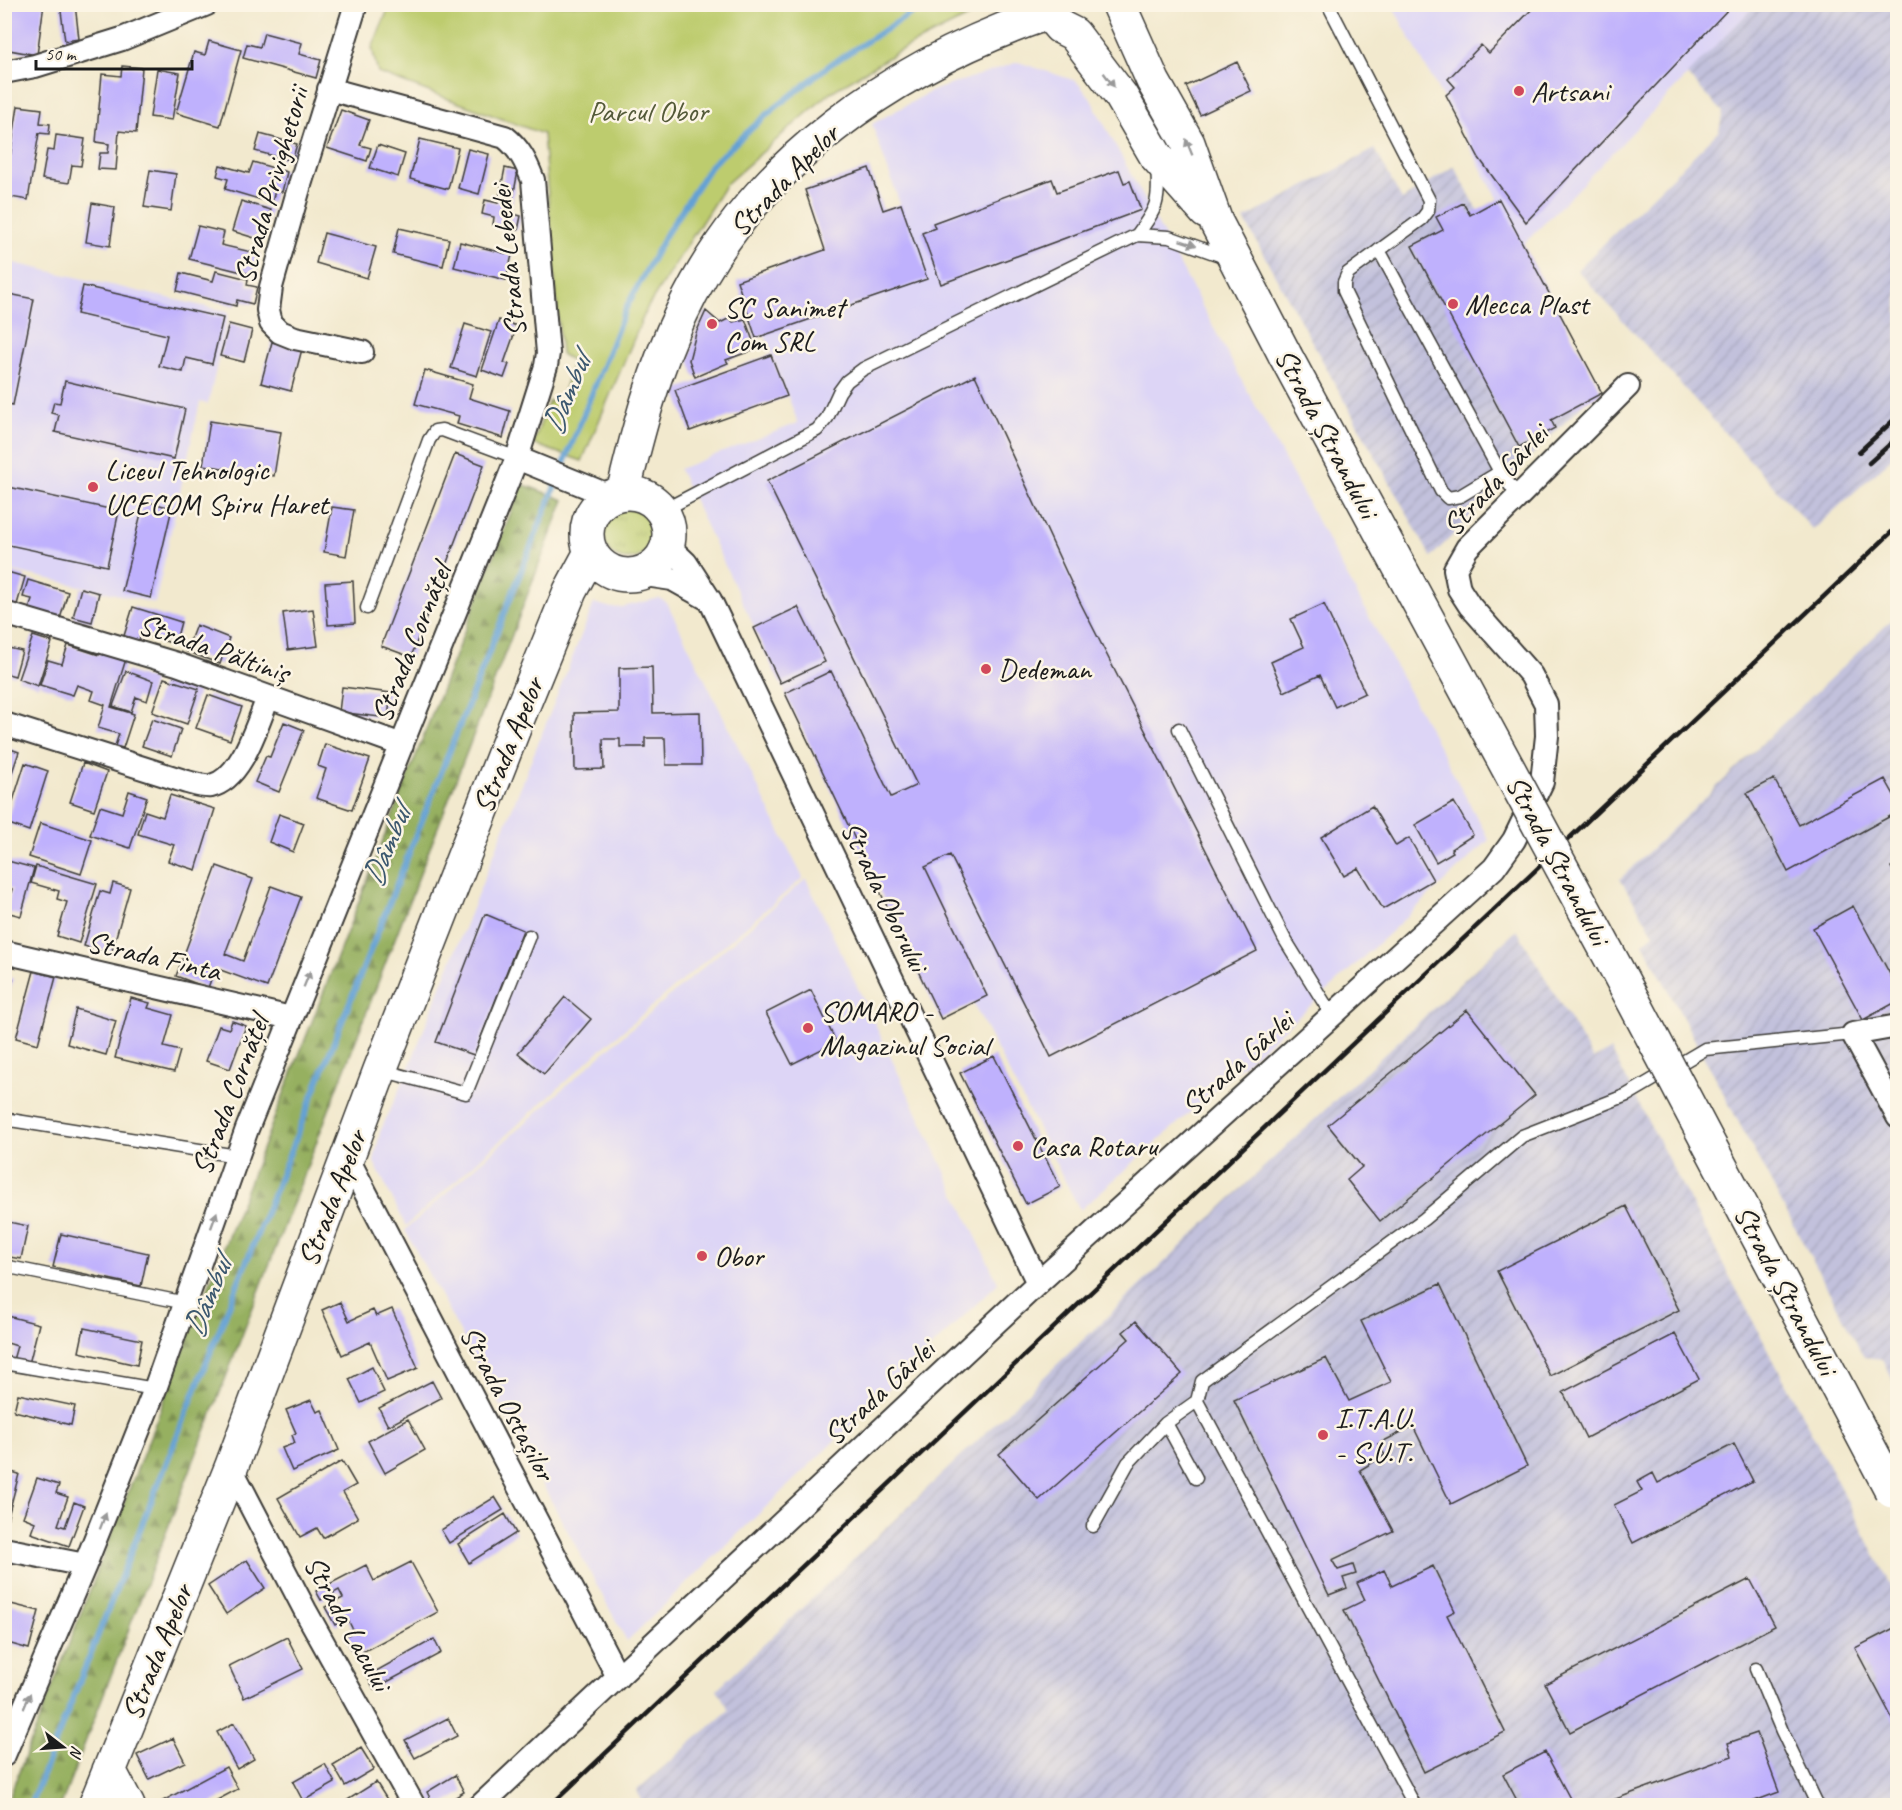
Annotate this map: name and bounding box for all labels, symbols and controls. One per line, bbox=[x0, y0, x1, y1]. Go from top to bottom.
scale bar bbox=[36, 33, 192, 71]
text: 50 m bbox=[45, 43, 78, 65]
place label: Artsani bbox=[1531, 72, 1612, 110]
one-way arrow bbox=[1103, 73, 1115, 88]
street label: Strada Privighetorii bbox=[225, 79, 318, 288]
marker: Artsani bbox=[1512, 84, 1526, 98]
park label: Parcul Obor bbox=[588, 92, 710, 130]
street label: Strada Apelor bbox=[721, 114, 849, 245]
one-way arrow bbox=[1184, 138, 1193, 156]
street label: Strada Lebedei bbox=[481, 180, 535, 339]
one-way arrow bbox=[1179, 239, 1197, 248]
place label: Mecca Plast bbox=[1465, 285, 1592, 323]
place label: SC Sanimet Com SRL bbox=[724, 288, 849, 360]
marker: Mecca Plast bbox=[1446, 297, 1460, 311]
marker: SC Sanimet Com SRL bbox=[705, 317, 719, 331]
water label: Dâmbul bbox=[532, 339, 604, 439]
street label: Strada Ștrandului bbox=[1266, 342, 1389, 527]
street label: Strada Gârlei bbox=[1434, 414, 1559, 544]
place label: Liceul Tehnologic UCECOM Spiru Haret bbox=[105, 451, 331, 523]
marker: Liceul Tehnologic UCECOM Spiru Haret bbox=[86, 480, 100, 494]
street label: Strada Cornățel bbox=[362, 554, 462, 728]
street label: Strada Păltiniș bbox=[134, 604, 297, 692]
place label: Dedeman bbox=[998, 650, 1093, 688]
marker: Dedeman bbox=[979, 662, 993, 676]
street label: Strada Apelor bbox=[464, 670, 553, 818]
street label: Strada Ștrandului bbox=[1497, 769, 1620, 954]
water label: Dâmbul bbox=[352, 791, 424, 891]
street label: Strada Oborului bbox=[832, 815, 939, 980]
street label: Strada Finta bbox=[84, 922, 226, 990]
one-way arrow bbox=[302, 970, 312, 988]
place label: SOMARO - Magazinul Social bbox=[820, 992, 994, 1064]
street label: Strada Gârlei bbox=[1173, 1000, 1304, 1124]
street label: Strada Cornățel bbox=[182, 1005, 279, 1180]
marker: SOMARO - Magazinul Social bbox=[801, 1021, 815, 1035]
street label: Strada Apelor bbox=[289, 1123, 376, 1271]
place label: Casa Rotaru bbox=[1030, 1127, 1159, 1165]
marker: Casa Rotaru bbox=[1011, 1139, 1025, 1153]
street label: Strada Ștrandului bbox=[1725, 1199, 1848, 1384]
one-way arrow bbox=[210, 1211, 220, 1229]
place label: Obor bbox=[714, 1237, 766, 1275]
water label: Dâmbul bbox=[173, 1242, 245, 1342]
marker: Obor bbox=[695, 1249, 709, 1263]
street label: Strada Ostașilor bbox=[451, 1319, 566, 1489]
street label: Strada Gârlei bbox=[815, 1328, 945, 1453]
place label: I.T.A.U. - S.U.T. bbox=[1335, 1399, 1414, 1471]
marker: I.T.A.U. - S.U.T. bbox=[1316, 1428, 1330, 1442]
one-way arrow bbox=[98, 1512, 108, 1530]
street label: Strada Lacului bbox=[295, 1549, 402, 1700]
street label: Strada Apelor bbox=[113, 1577, 202, 1725]
one-way arrow bbox=[23, 1692, 32, 1709]
north arrow bbox=[33, 1717, 93, 1777]
text: N bbox=[64, 1743, 87, 1762]

